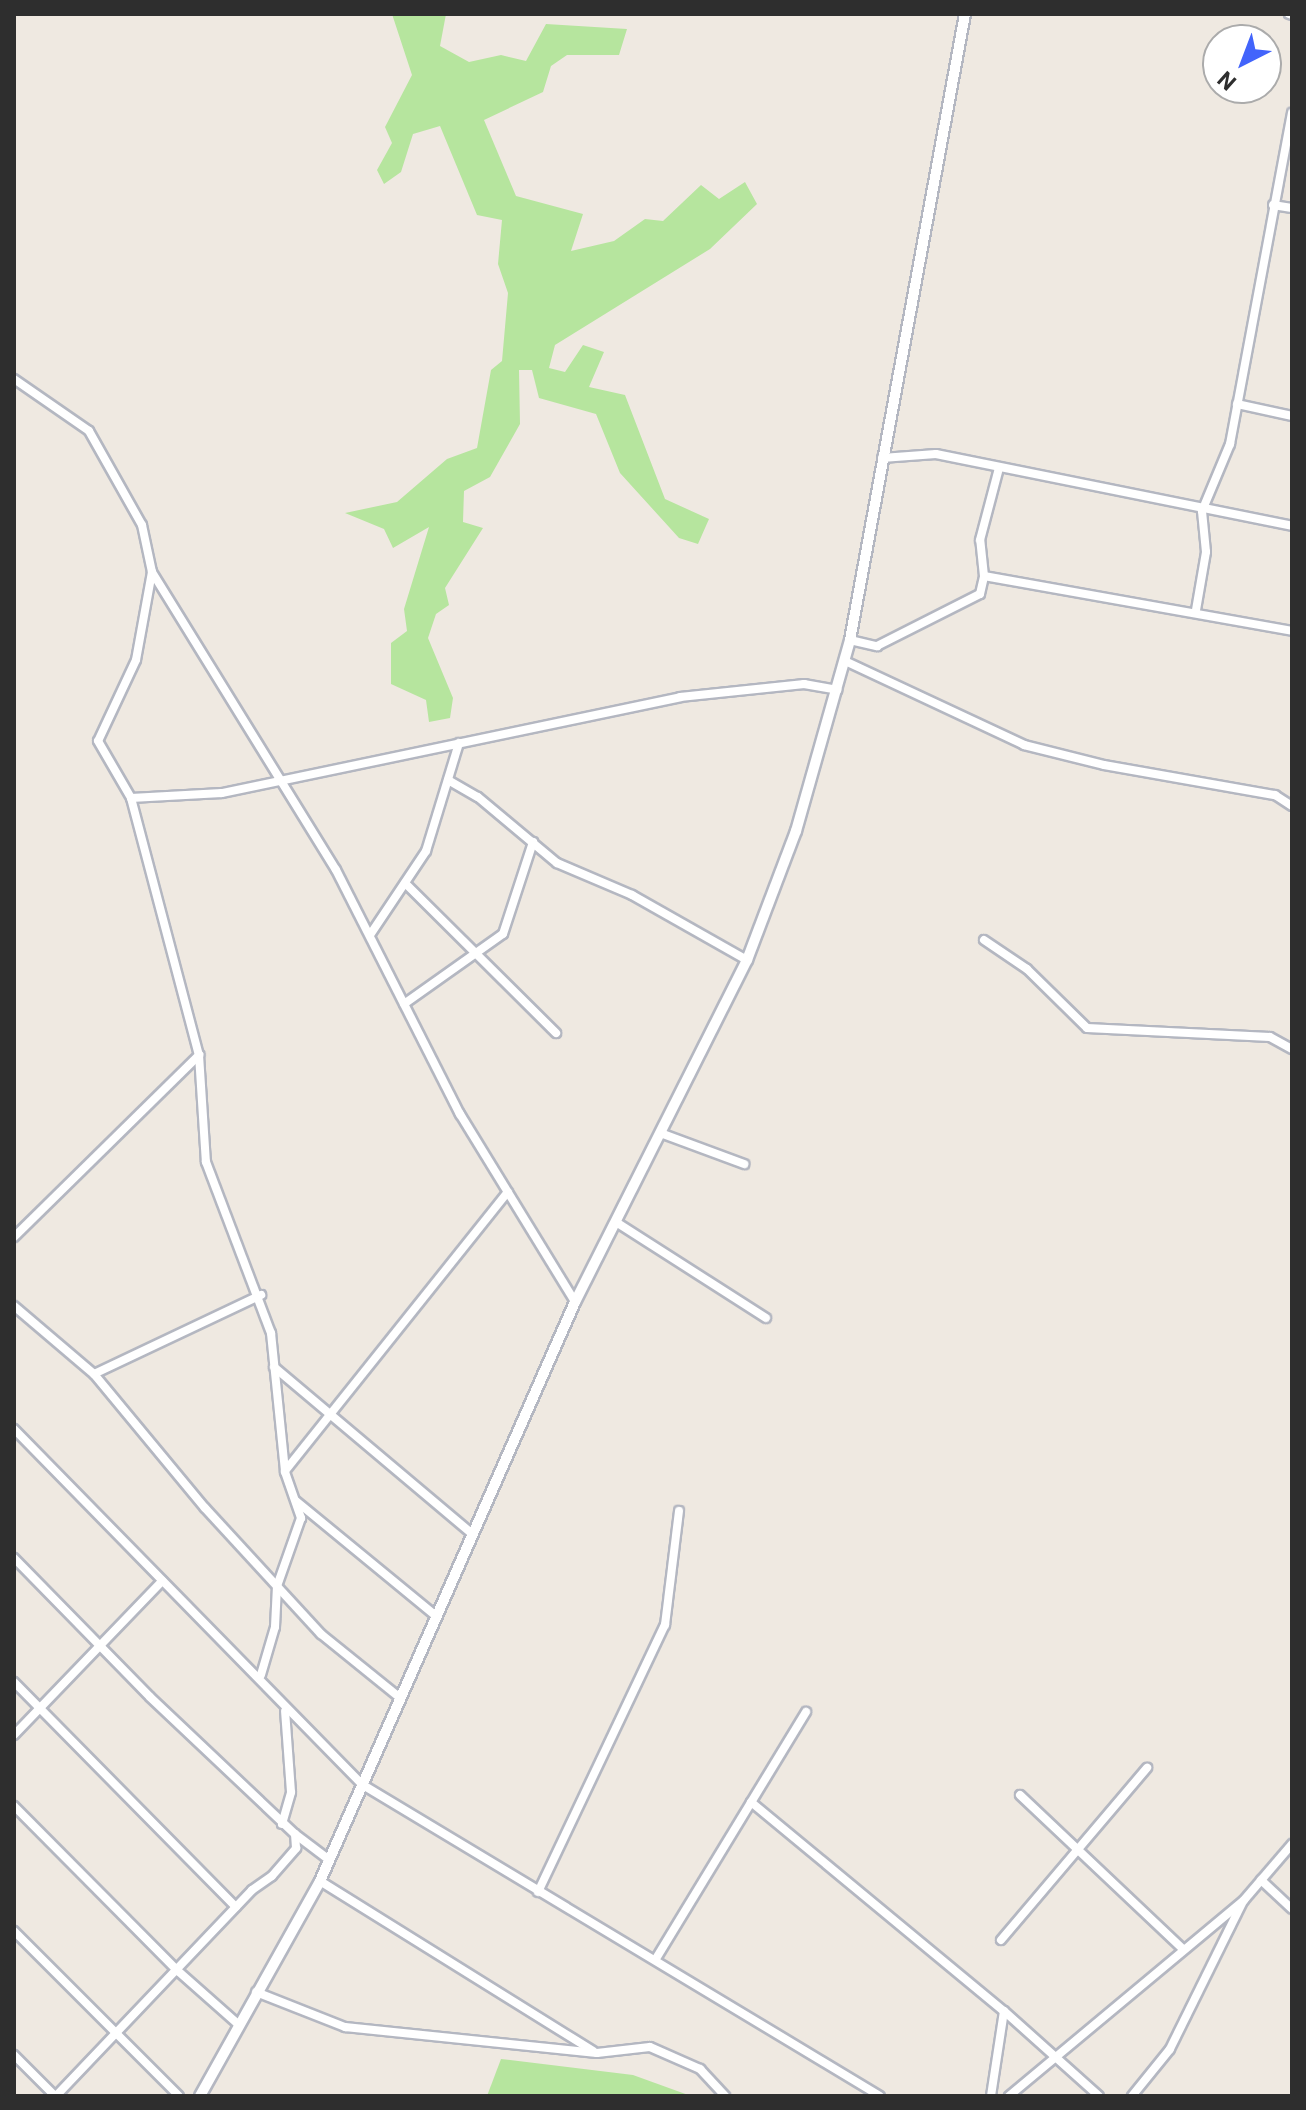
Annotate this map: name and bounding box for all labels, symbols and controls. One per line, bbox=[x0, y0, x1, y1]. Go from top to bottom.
north arrow bbox=[1202, 24, 1282, 104]
text: N bbox=[1213, 66, 1241, 95]

